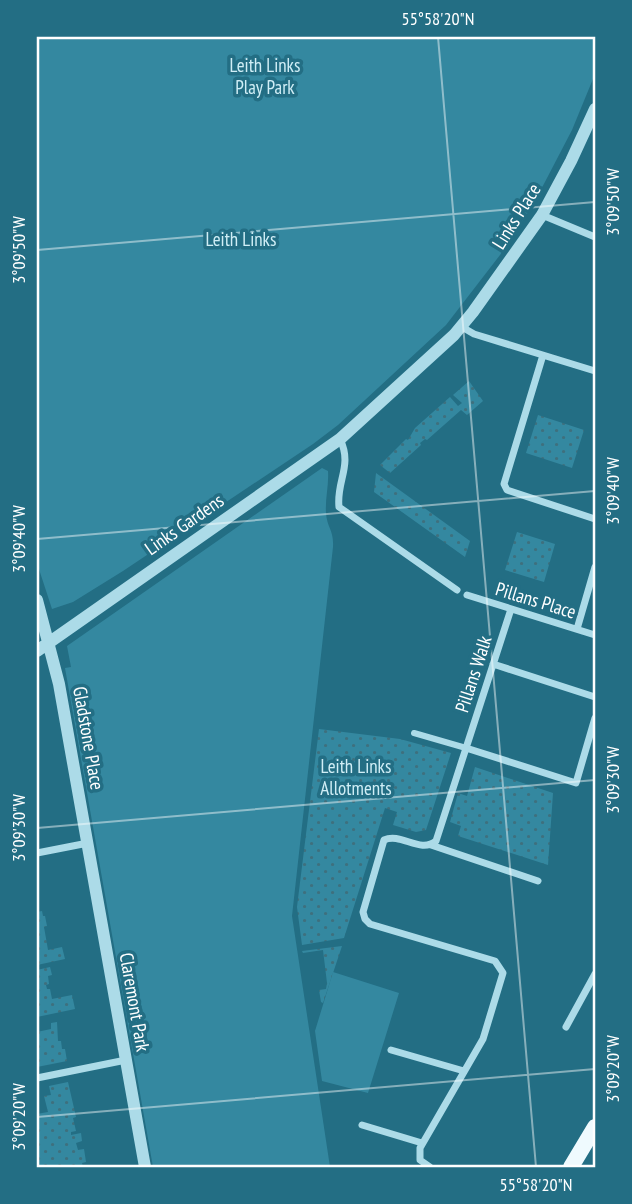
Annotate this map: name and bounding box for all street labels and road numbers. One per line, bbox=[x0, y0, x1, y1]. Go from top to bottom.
street label: Links Place bbox=[486, 179, 546, 253]
street label: Links Gardens bbox=[140, 488, 228, 560]
street label: Pillans Place bbox=[493, 576, 579, 624]
street label: Pillans Walk bbox=[449, 632, 497, 715]
street label: Gladstone Place bbox=[68, 685, 110, 792]
street label: Claremont Park bbox=[114, 951, 156, 1054]

